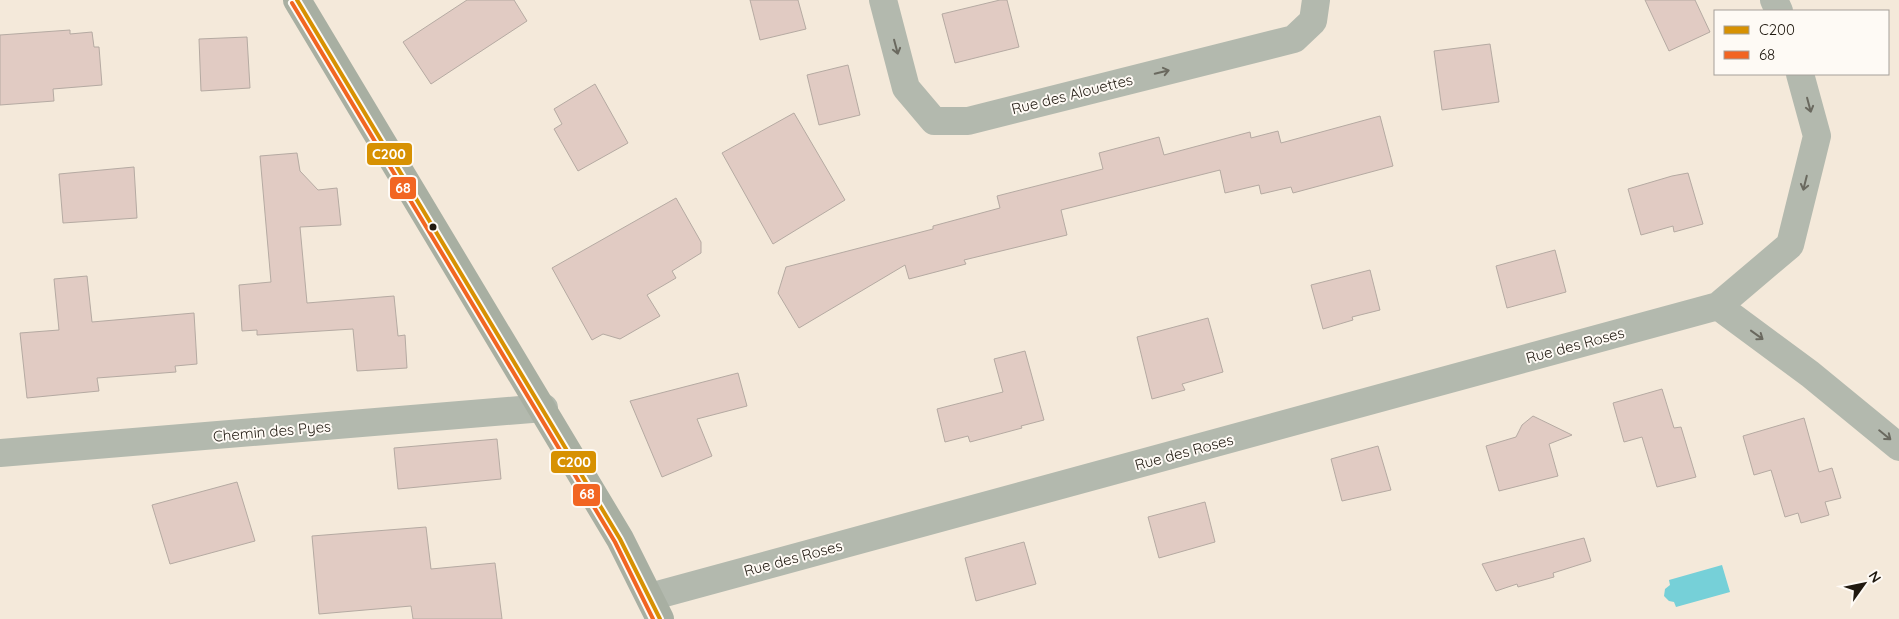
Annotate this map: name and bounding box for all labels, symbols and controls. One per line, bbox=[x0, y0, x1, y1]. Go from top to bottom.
legend bbox=[1714, 10, 1889, 75]
text: C200 bbox=[1759, 20, 1795, 39]
one-way arrow bbox=[891, 39, 901, 55]
text: 68 bbox=[1759, 45, 1775, 64]
one-way arrow bbox=[1154, 67, 1170, 76]
street label: Rue des Alouettes bbox=[1009, 70, 1135, 118]
one-way arrow bbox=[1805, 96, 1814, 112]
line badge: C200 bbox=[366, 142, 413, 166]
text: C200 bbox=[372, 145, 406, 163]
one-way arrow bbox=[1800, 175, 1810, 191]
line badge: 68 bbox=[389, 176, 417, 200]
text: 68 bbox=[395, 179, 411, 197]
unlabelled marker bbox=[428, 222, 438, 232]
street label: Rue des Roses bbox=[1524, 323, 1626, 367]
one-way arrow bbox=[1750, 330, 1764, 340]
street label: Chemin des Pyes bbox=[212, 416, 332, 446]
street label: Rue des Roses bbox=[1133, 430, 1235, 474]
one-way arrow bbox=[1879, 430, 1892, 441]
line badge: C200 bbox=[550, 450, 597, 474]
text: C200 bbox=[557, 453, 591, 471]
line badge: 68 bbox=[572, 483, 601, 507]
text: 68 bbox=[579, 485, 595, 503]
street label: Rue des Roses bbox=[742, 536, 844, 580]
north arrow bbox=[1839, 559, 1889, 609]
text: N bbox=[1865, 568, 1885, 586]

